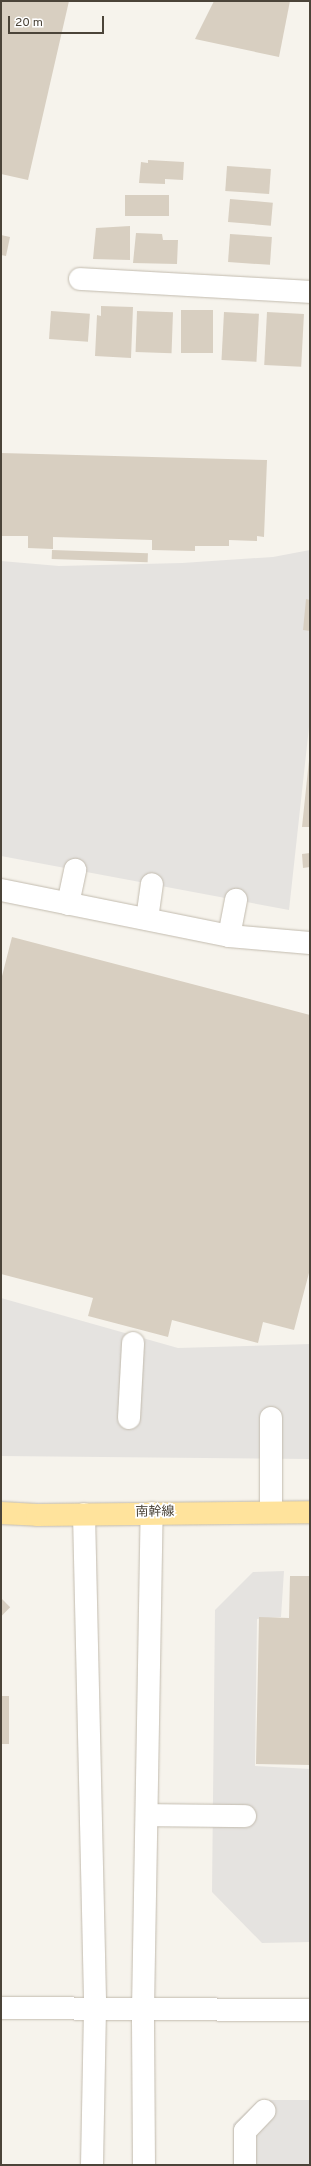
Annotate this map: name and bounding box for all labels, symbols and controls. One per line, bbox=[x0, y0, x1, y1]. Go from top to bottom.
scale bar bbox=[10, 8, 106, 34]
text: 20 m bbox=[15, 15, 43, 31]
street label: 南幹線 bbox=[135, 1505, 175, 1521]

